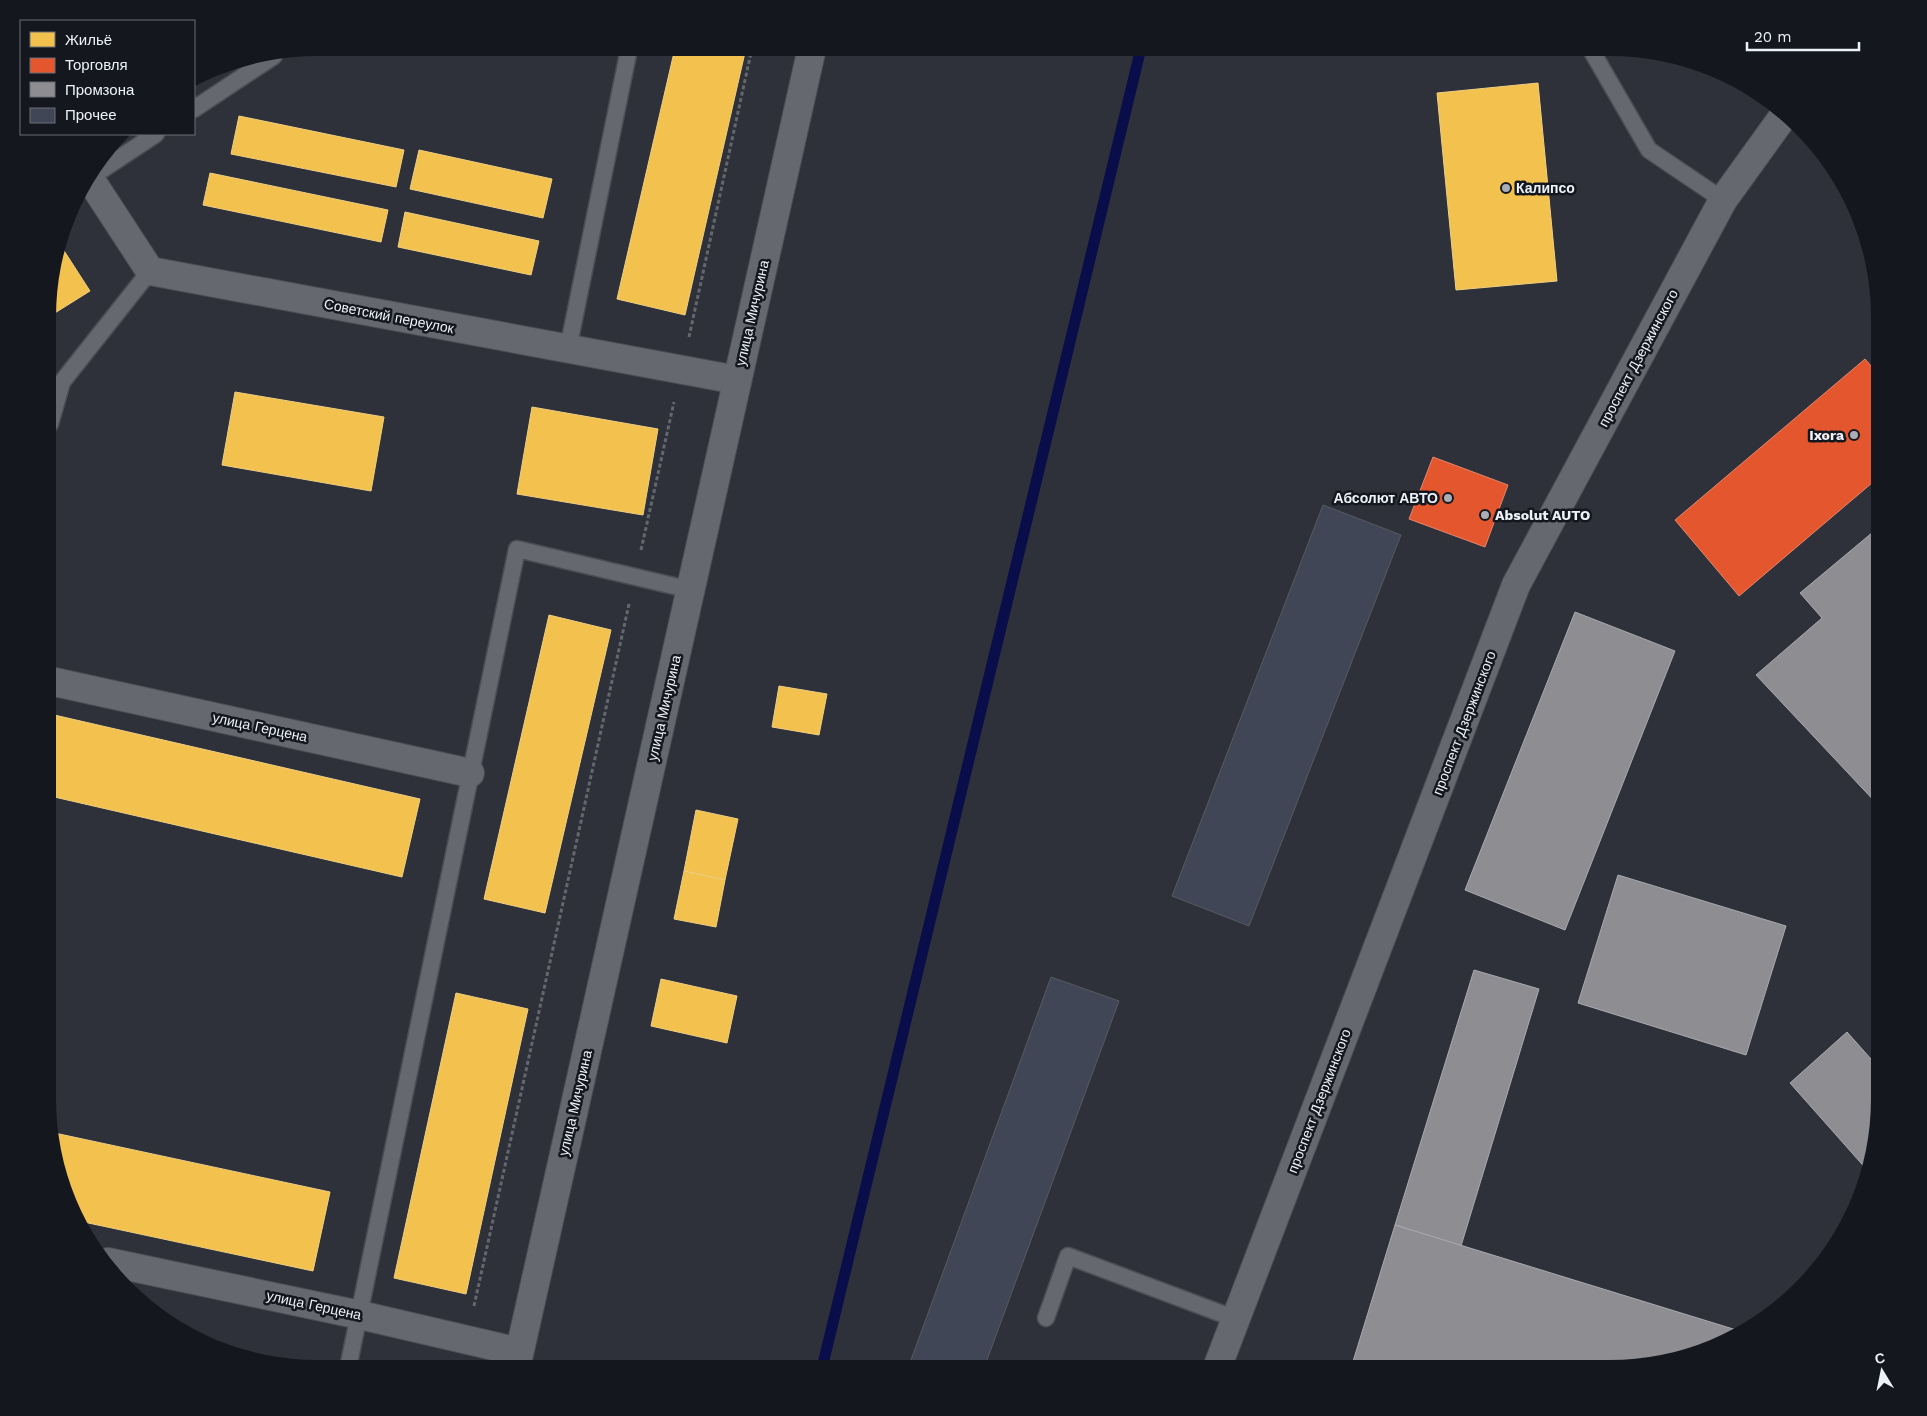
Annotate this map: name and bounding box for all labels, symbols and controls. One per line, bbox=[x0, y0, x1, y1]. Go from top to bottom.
legend bbox=[20, 20, 195, 135]
scale bar bbox=[1747, 20, 1860, 52]
text: 20 m bbox=[1754, 28, 1792, 46]
text: Жильё bbox=[65, 31, 112, 49]
text: Торговля bbox=[65, 56, 128, 74]
text: Промзона bbox=[65, 81, 135, 99]
text: Прочее bbox=[65, 106, 117, 124]
place label: Калипсо bbox=[1516, 180, 1575, 196]
marker: Калипсо bbox=[1500, 182, 1512, 194]
street label: улица Мичурина bbox=[732, 258, 772, 367]
street label: проспект Дзержинского bbox=[1595, 286, 1681, 429]
street label: Советский переулок bbox=[323, 296, 456, 337]
place label: Ixora bbox=[1809, 427, 1845, 443]
marker: Ixora bbox=[1848, 429, 1860, 441]
place label: Абсолют АВТО bbox=[1333, 490, 1438, 506]
marker: Абсолют АВТО bbox=[1442, 492, 1454, 504]
place label: Absolut AUTO bbox=[1495, 507, 1590, 523]
marker: Absolut AUTO bbox=[1479, 509, 1491, 521]
street label: проспект Дзержинского bbox=[1429, 648, 1499, 797]
street label: улица Мичурина bbox=[644, 653, 684, 762]
street label: улица Герцена bbox=[211, 709, 309, 745]
street label: проспект Дзержинского bbox=[1284, 1026, 1354, 1175]
street label: улица Мичурина bbox=[555, 1048, 595, 1157]
street label: улица Герцена bbox=[265, 1287, 363, 1323]
north arrow bbox=[1857, 1346, 1907, 1396]
text: С bbox=[1873, 1349, 1886, 1367]

